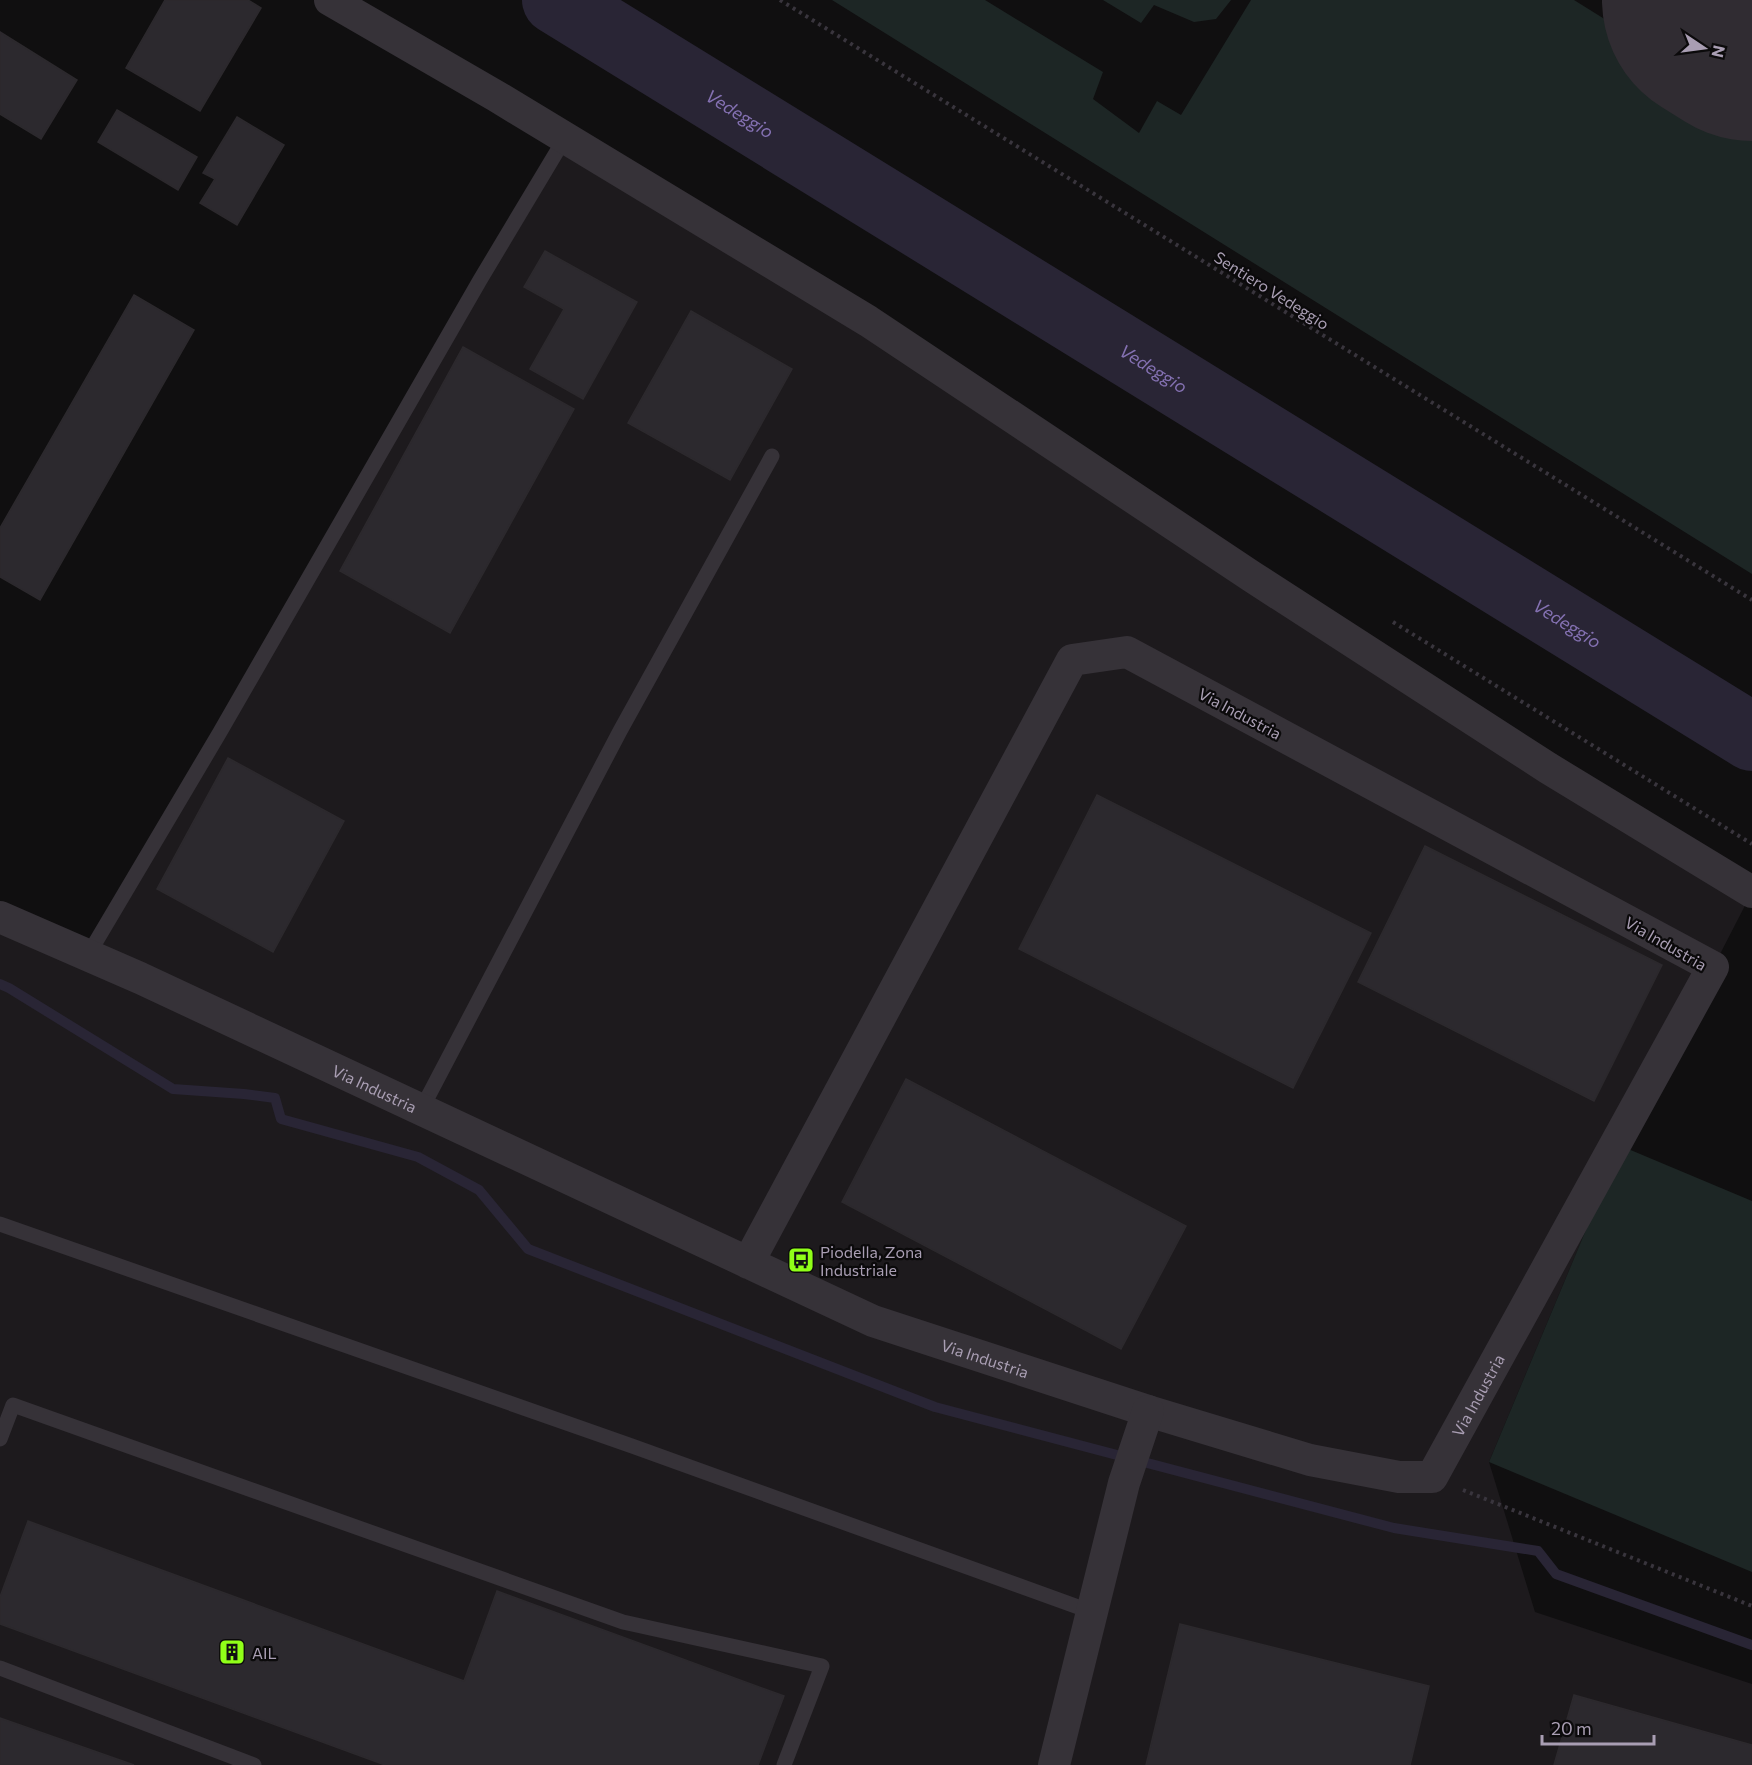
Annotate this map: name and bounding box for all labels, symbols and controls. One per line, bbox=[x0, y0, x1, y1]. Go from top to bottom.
north arrow bbox=[1674, 18, 1734, 78]
text: N bbox=[1708, 44, 1730, 59]
water label: Vedeggio bbox=[702, 84, 778, 143]
street label: Sentiero Vedeggio bbox=[1211, 247, 1333, 333]
water label: Vedeggio bbox=[1116, 339, 1192, 397]
water label: Vedeggio bbox=[1529, 594, 1605, 652]
street label: Via Industria bbox=[1195, 683, 1285, 743]
street label: Via Industria bbox=[1622, 912, 1710, 974]
street label: Via Industria bbox=[330, 1060, 420, 1116]
place label: Piodella, Zona Industriale bbox=[820, 1242, 922, 1279]
bus stop icon: Piodella, Zona Industriale bbox=[786, 1245, 816, 1275]
street label: Via Industria bbox=[939, 1335, 1031, 1381]
street label: Via Industria bbox=[1447, 1350, 1508, 1439]
building icon: AIL bbox=[217, 1637, 247, 1667]
place label: AIL bbox=[252, 1643, 277, 1662]
scale bar bbox=[1542, 1708, 1654, 1746]
text: 20 m bbox=[1551, 1717, 1592, 1739]

